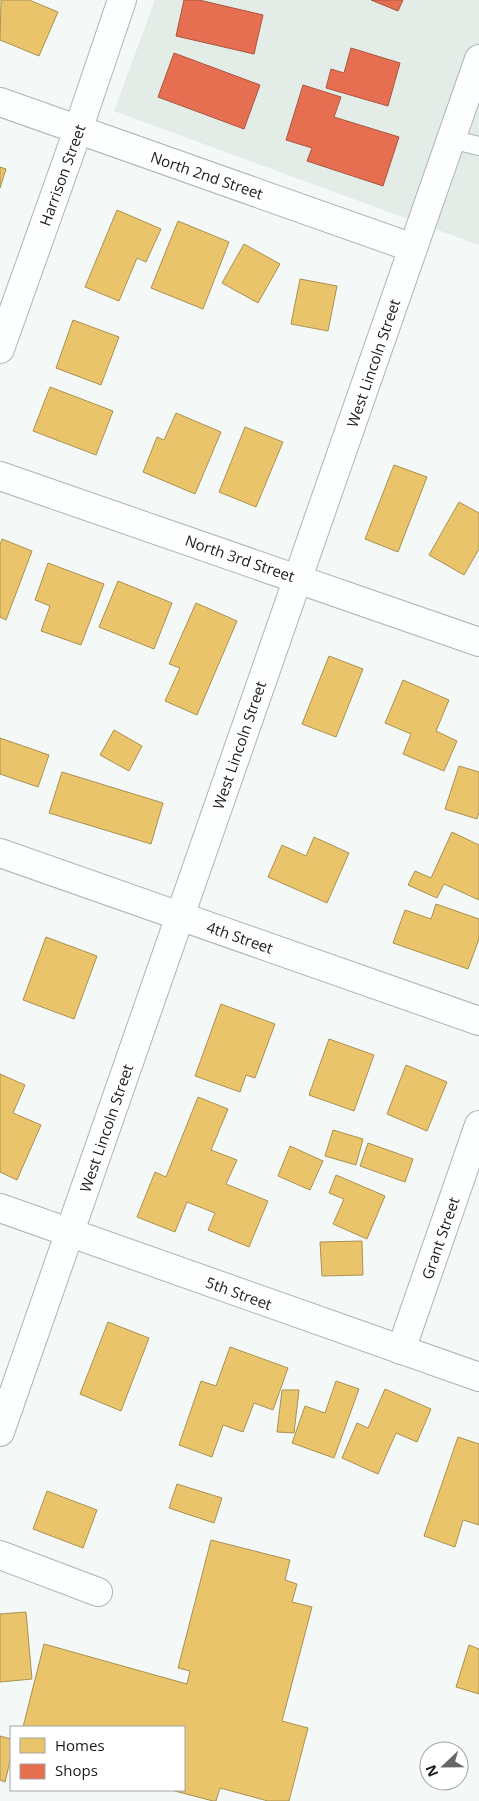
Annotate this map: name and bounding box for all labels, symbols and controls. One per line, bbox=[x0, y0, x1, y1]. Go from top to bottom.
street label: Harrison Street bbox=[34, 121, 90, 229]
street label: North 2nd Street bbox=[148, 146, 266, 204]
street label: West Lincoln Street bbox=[342, 296, 404, 430]
street label: North 3rd Street bbox=[183, 530, 297, 586]
street label: West Lincoln Street bbox=[208, 678, 270, 812]
street label: 4th Street bbox=[204, 916, 276, 958]
street label: West Lincoln Street bbox=[75, 1061, 137, 1195]
street label: Grant Street bbox=[417, 1194, 463, 1282]
street label: 5th Street bbox=[203, 1272, 275, 1314]
legend bbox=[10, 1726, 185, 1791]
text: Homes bbox=[55, 1735, 105, 1755]
north arrow bbox=[419, 1741, 469, 1791]
text: Shops bbox=[55, 1760, 98, 1780]
text: N bbox=[421, 1762, 442, 1780]

